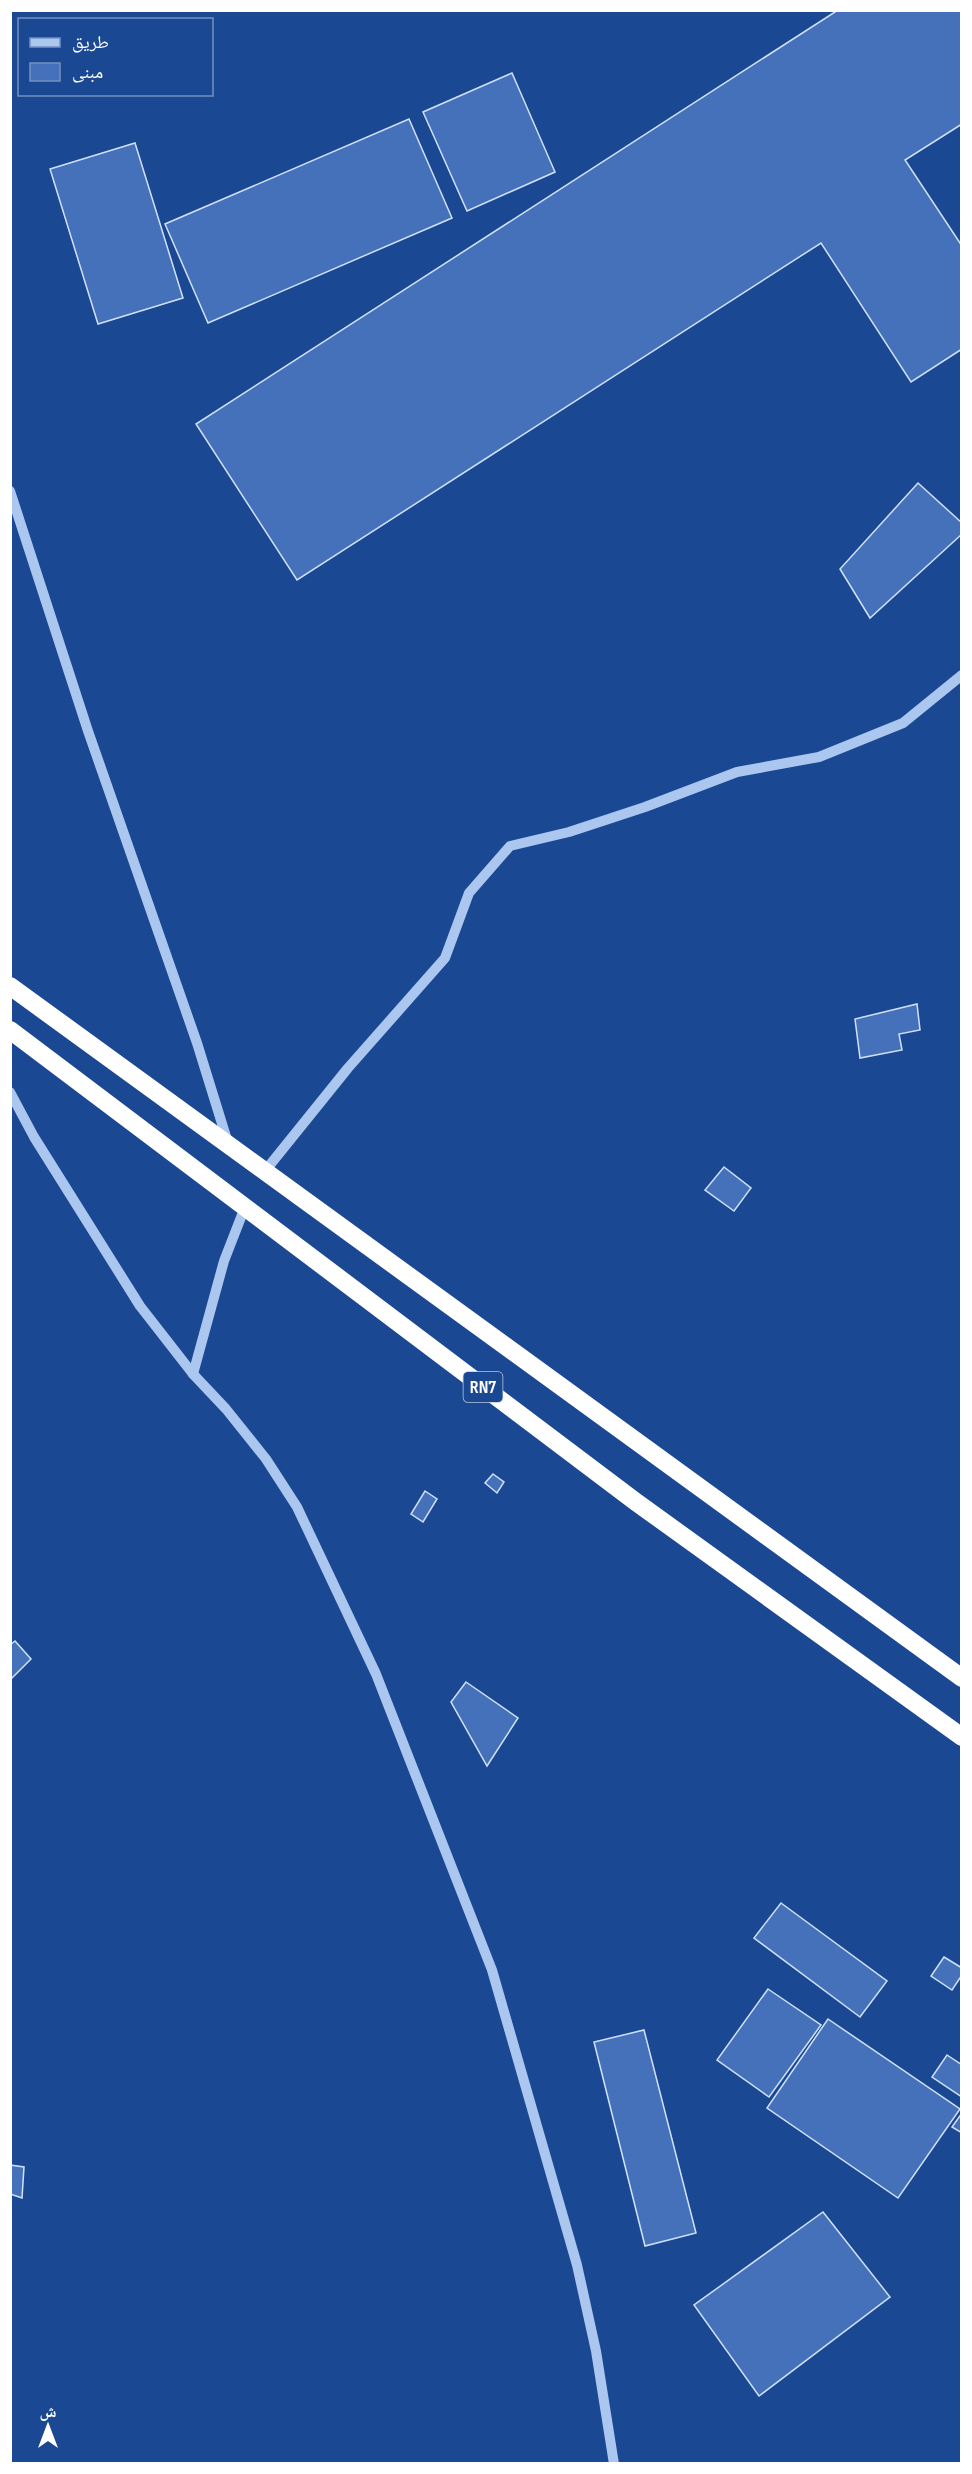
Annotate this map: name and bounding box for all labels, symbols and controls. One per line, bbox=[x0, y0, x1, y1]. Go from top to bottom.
legend bbox=[18, 18, 213, 96]
text: طريق bbox=[72, 32, 109, 53]
text: مبنى bbox=[72, 62, 103, 83]
road number: RN7 bbox=[464, 1372, 502, 1402]
north arrow bbox=[18, 2396, 78, 2456]
text: ش bbox=[40, 2403, 57, 2422]

